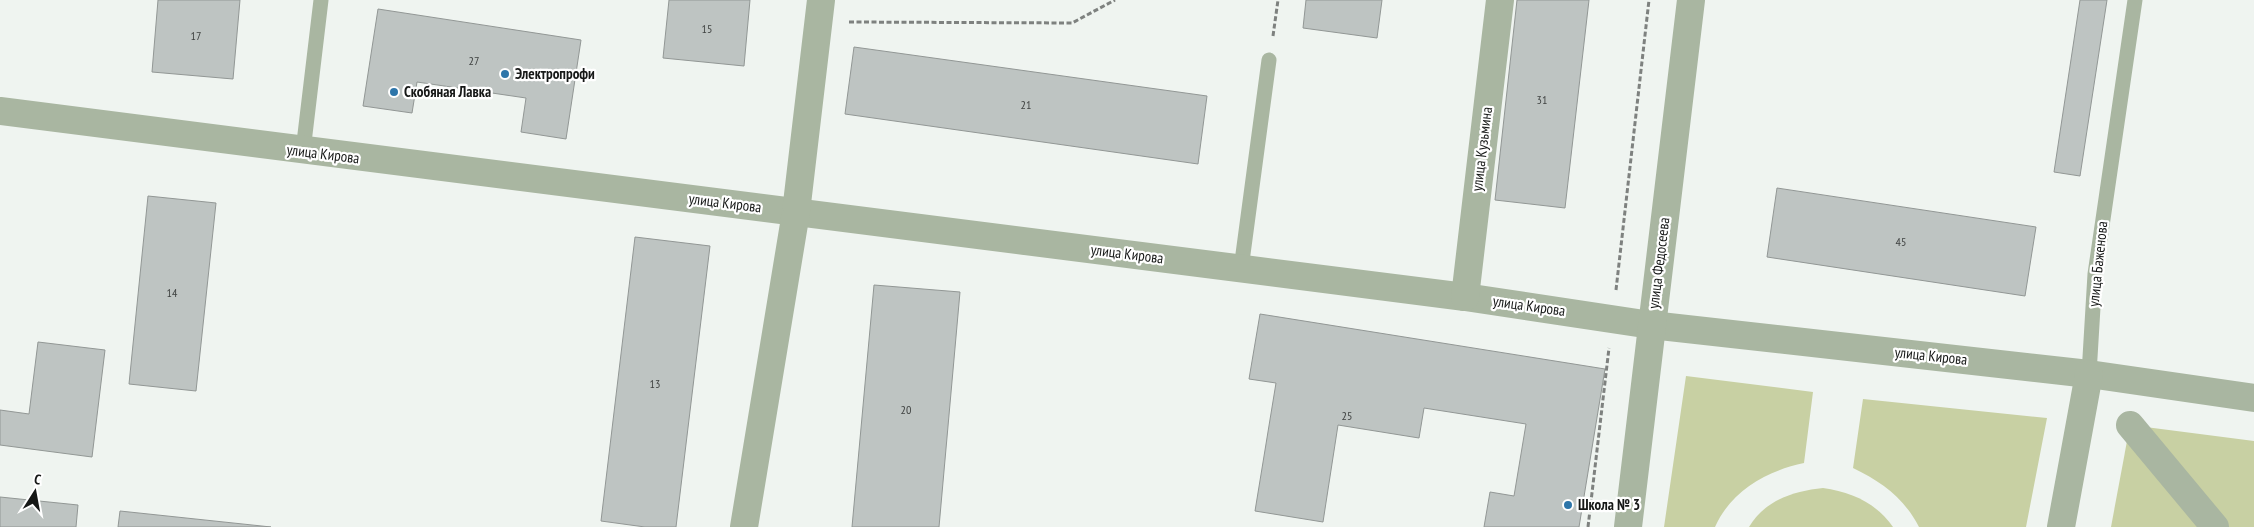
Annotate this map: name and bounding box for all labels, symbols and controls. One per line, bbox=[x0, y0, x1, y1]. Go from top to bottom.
house number: 15 bbox=[702, 21, 712, 36]
house number: 17 bbox=[191, 28, 201, 43]
house number: 27 bbox=[469, 53, 479, 68]
place label: Электропрофи bbox=[515, 64, 595, 83]
marker: Электропрофи bbox=[499, 68, 511, 80]
place label: Скобяная Лавка bbox=[404, 82, 491, 101]
marker: Скобяная Лавка bbox=[388, 86, 400, 98]
house number: 31 bbox=[1537, 92, 1547, 107]
house number: 21 bbox=[1021, 97, 1031, 112]
street label: улица Кузьмина bbox=[1467, 106, 1496, 192]
street label: улица Кирова bbox=[286, 140, 360, 167]
street label: улица Кирова bbox=[688, 189, 762, 216]
street label: улица Федосеева bbox=[1643, 216, 1674, 310]
street label: улица Баженова bbox=[2084, 220, 2111, 308]
house number: 45 bbox=[1896, 234, 1906, 249]
street label: улица Кирова bbox=[1090, 240, 1164, 267]
house number: 14 bbox=[167, 285, 178, 300]
street label: улица Кирова bbox=[1492, 291, 1567, 320]
street label: улица Кирова bbox=[1894, 342, 1968, 369]
house number: 13 bbox=[650, 376, 660, 391]
house number: 20 bbox=[901, 402, 911, 417]
house number: 25 bbox=[1342, 408, 1352, 423]
north arrow bbox=[10, 467, 60, 517]
text: С bbox=[33, 470, 43, 489]
place label: Школа № 3 bbox=[1578, 495, 1640, 514]
marker: Школа № 3 bbox=[1562, 499, 1574, 511]

